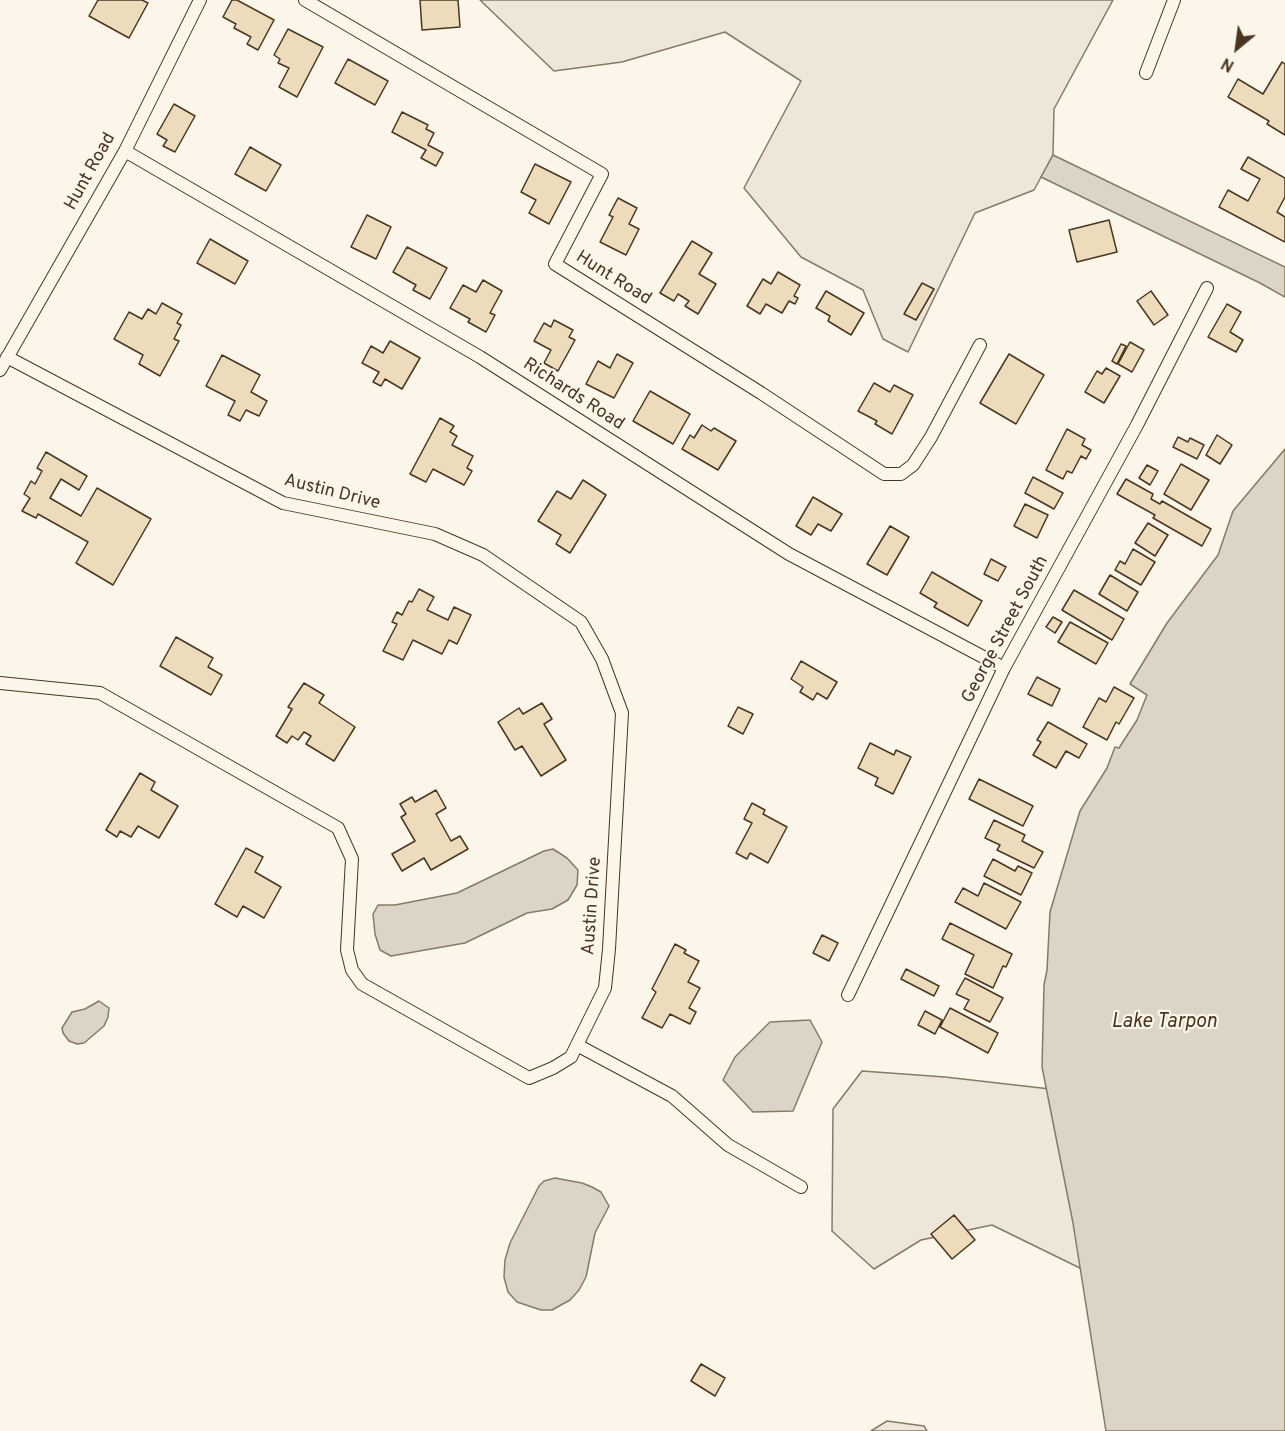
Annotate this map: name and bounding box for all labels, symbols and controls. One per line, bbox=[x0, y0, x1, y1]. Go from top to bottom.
north arrow bbox=[1207, 18, 1267, 78]
text: N bbox=[1218, 52, 1238, 75]
street label: Hunt Road bbox=[61, 129, 121, 215]
street label: Hunt Road bbox=[571, 247, 655, 311]
street label: Richards Road bbox=[518, 354, 628, 436]
street label: Austin Drive bbox=[282, 471, 382, 515]
street label: George Street South bbox=[958, 553, 1054, 707]
street label: Austin Drive bbox=[579, 856, 607, 956]
water label: Lake Tarpon bbox=[1111, 1011, 1217, 1035]

